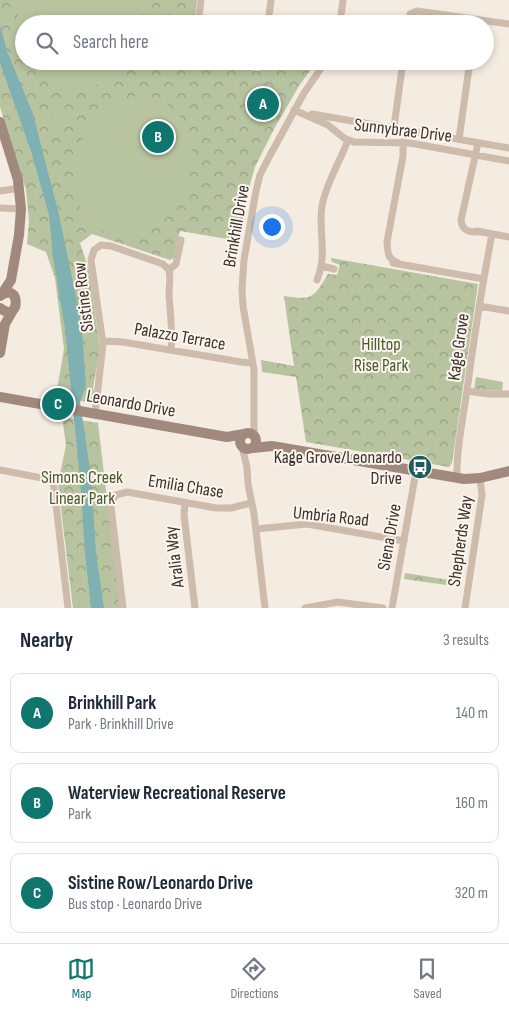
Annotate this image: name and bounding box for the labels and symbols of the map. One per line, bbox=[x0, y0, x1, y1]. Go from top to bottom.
pin: A bbox=[247, 85, 279, 123]
street label: Sunnybrae Drive bbox=[353, 114, 453, 147]
pin: B bbox=[142, 118, 174, 156]
street label: Brinkhill Drive bbox=[219, 183, 254, 269]
your location bbox=[259, 214, 285, 240]
street label: Sistine Row bbox=[69, 261, 98, 333]
street label: Kage Grove bbox=[443, 312, 474, 382]
street label: Palazzo Terrace bbox=[133, 318, 227, 355]
park label: Hilltop Rise Park bbox=[354, 334, 408, 376]
pin: C bbox=[42, 385, 74, 423]
street label: Leonardo Drive bbox=[85, 385, 177, 422]
place label: Kage Grove/Leonardo Drive bbox=[274, 447, 402, 489]
bus stop icon: Kage Grove/Leonardo Drive bbox=[407, 454, 433, 480]
park label: Simons Creek Linear Park bbox=[41, 467, 123, 509]
street label: Emilia Chase bbox=[147, 470, 225, 503]
street label: Shepherds Way bbox=[444, 494, 477, 588]
street label: Umbria Road bbox=[292, 502, 370, 531]
street label: Siena Drive bbox=[373, 502, 406, 572]
street label: Aralia Way bbox=[160, 525, 189, 590]

